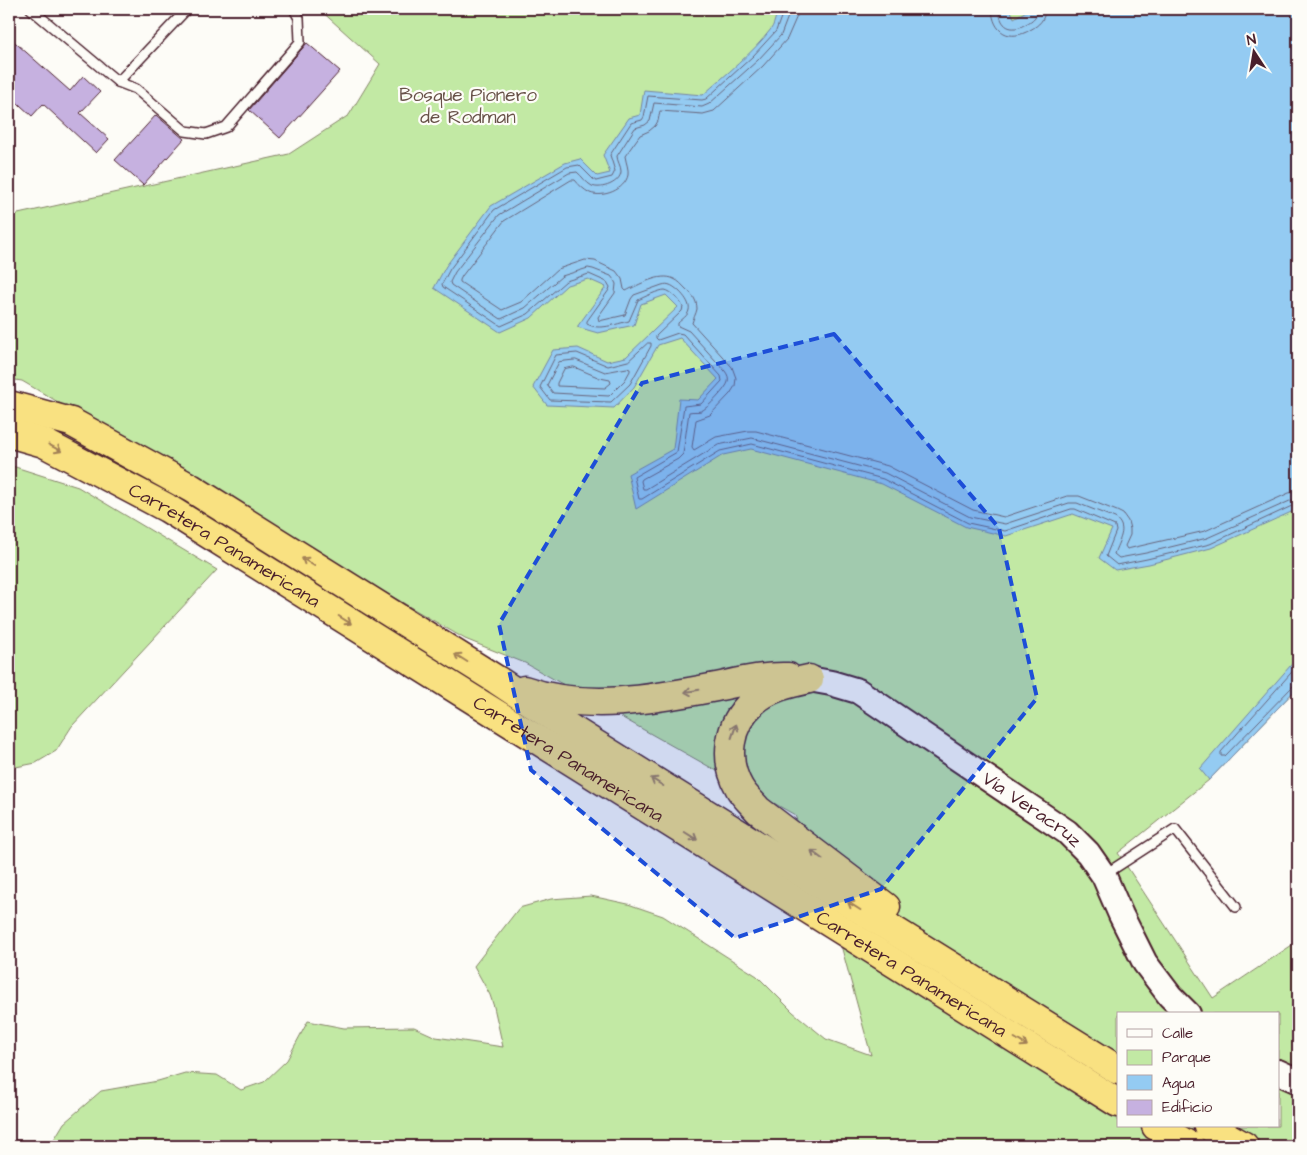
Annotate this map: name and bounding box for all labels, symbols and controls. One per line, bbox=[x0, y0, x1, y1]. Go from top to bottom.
north arrow bbox=[1230, 28, 1280, 78]
text: N bbox=[1245, 30, 1258, 51]
park label: Bosque Pionero de Rodman bbox=[399, 82, 537, 131]
one-way arrow bbox=[47, 443, 62, 453]
street label: Carretera Panamericana bbox=[124, 477, 326, 614]
one-way arrow bbox=[302, 557, 316, 567]
one-way arrow bbox=[338, 615, 352, 625]
one-way arrow bbox=[454, 652, 468, 663]
one-way arrow bbox=[684, 687, 700, 697]
street label: Carretera Panamericana bbox=[468, 689, 669, 829]
one-way arrow bbox=[730, 723, 739, 739]
street label: Vía Veracruz bbox=[977, 765, 1089, 854]
one-way arrow bbox=[650, 777, 664, 788]
one-way arrow bbox=[683, 831, 697, 841]
one-way arrow bbox=[811, 849, 824, 860]
one-way arrow bbox=[848, 900, 862, 910]
street label: Carretera Panamericana bbox=[811, 904, 1013, 1044]
legend bbox=[1117, 1012, 1280, 1128]
text: Calle bbox=[1162, 1023, 1193, 1044]
one-way arrow bbox=[1014, 1038, 1028, 1048]
text: Parque bbox=[1162, 1047, 1211, 1068]
text: Agua bbox=[1162, 1073, 1195, 1095]
text: Edificio bbox=[1162, 1097, 1213, 1118]

